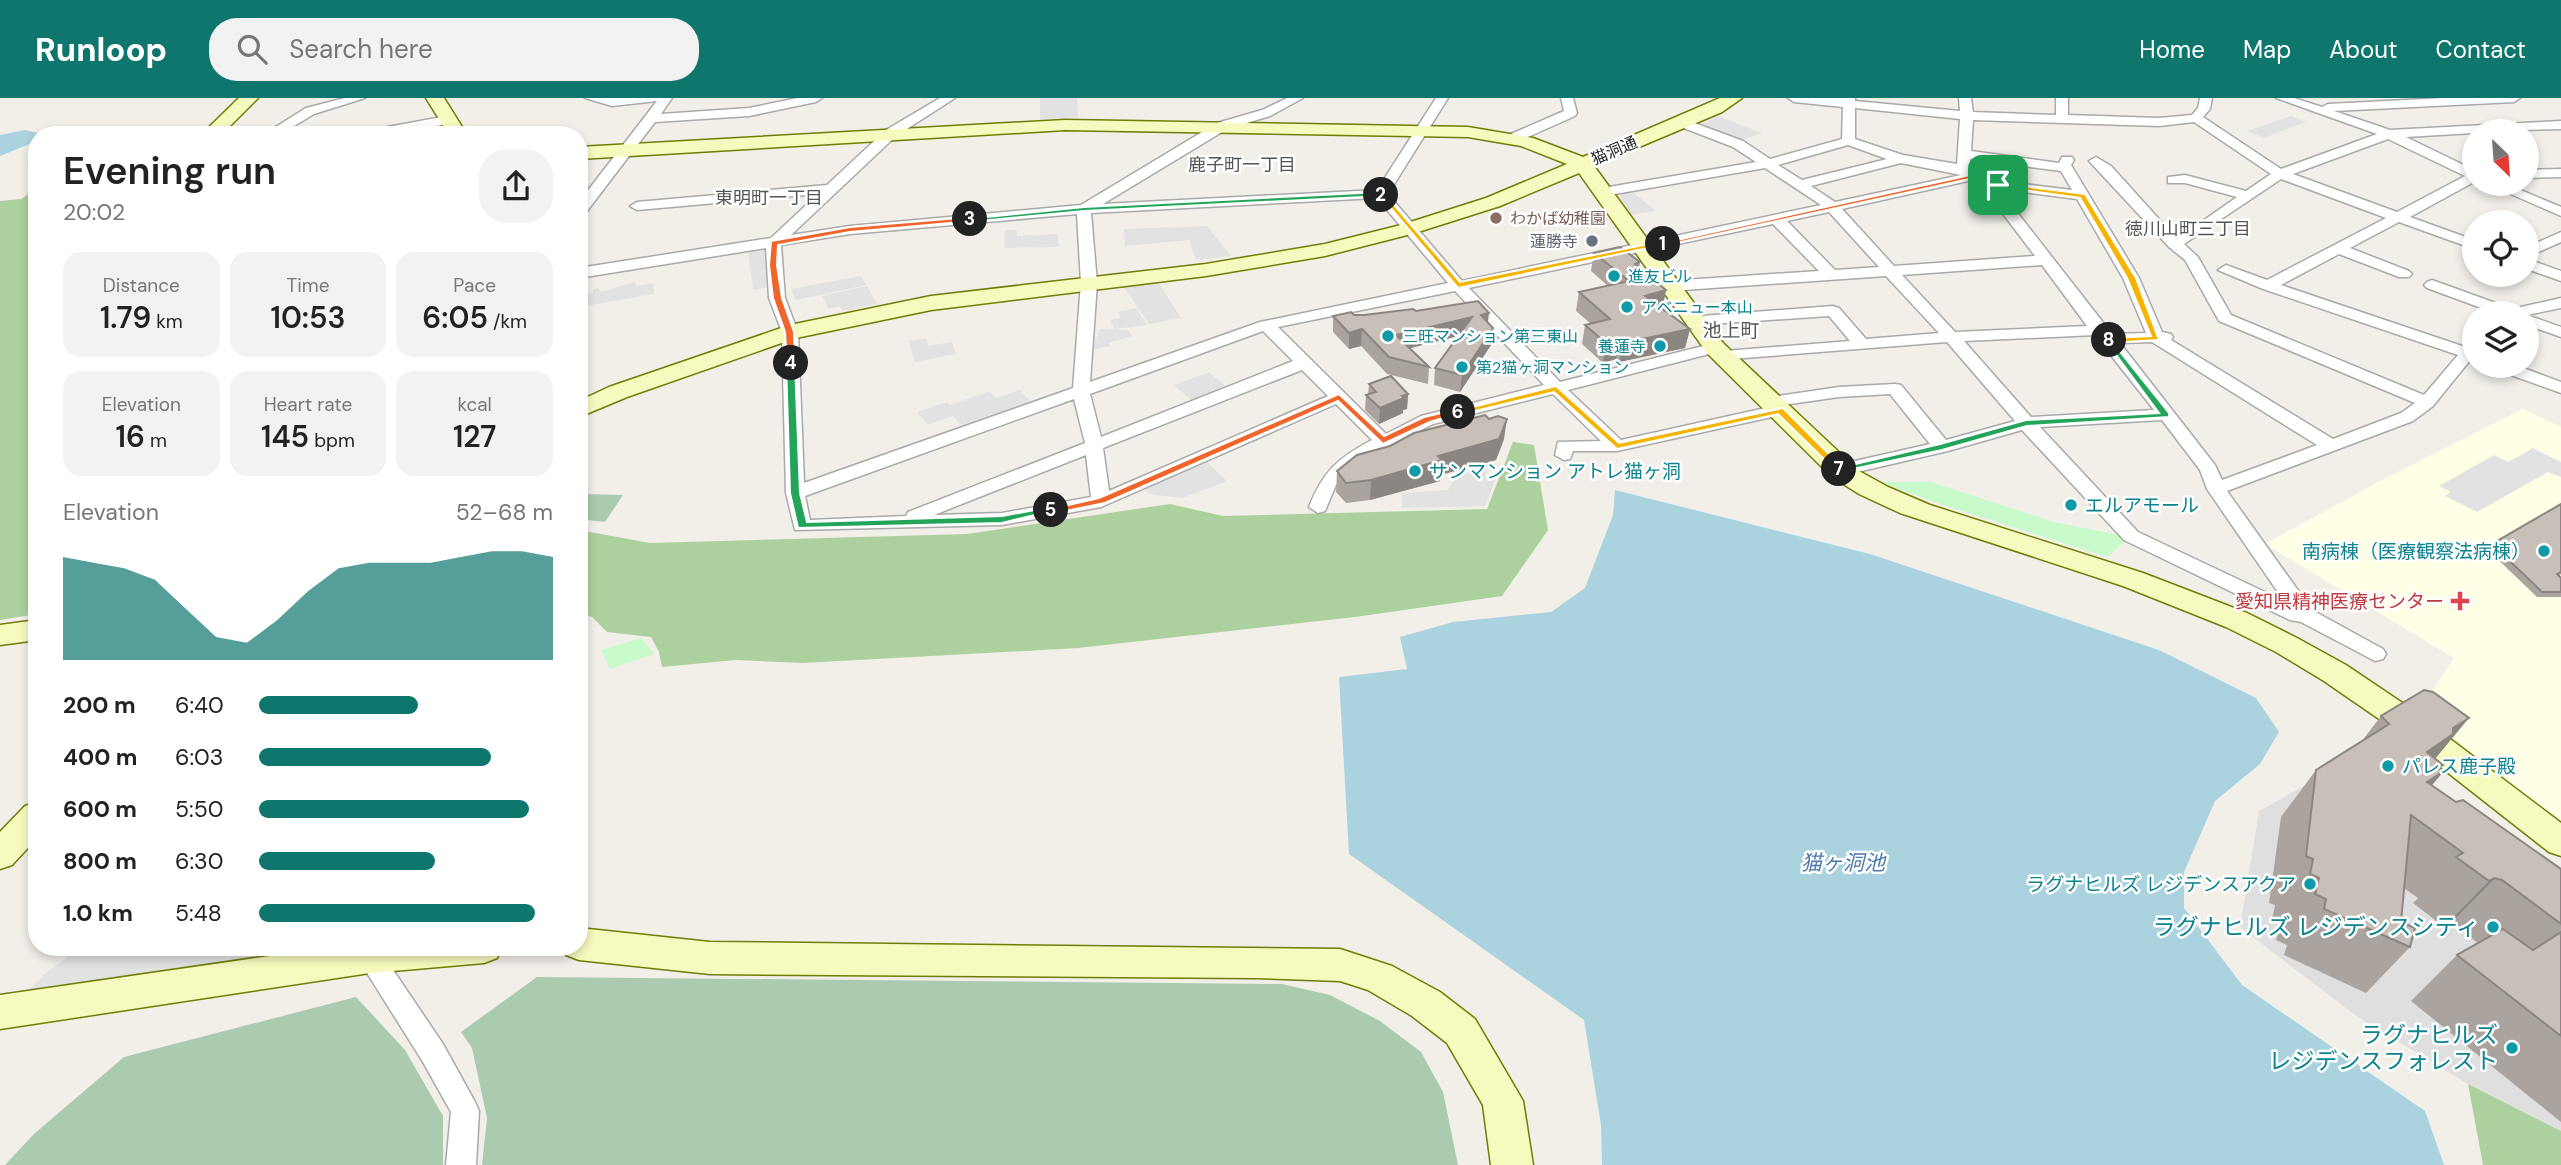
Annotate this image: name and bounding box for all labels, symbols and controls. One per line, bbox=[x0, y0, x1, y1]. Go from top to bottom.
search box bbox=[209, 18, 699, 81]
text: Runloop bbox=[35, 28, 167, 71]
icon: search bbox=[233, 30, 271, 68]
text: Search here bbox=[289, 32, 433, 66]
text: Home bbox=[2139, 34, 2205, 65]
text: Map bbox=[2243, 34, 2291, 65]
text: About bbox=[2329, 34, 2398, 65]
text: Contact bbox=[2436, 34, 2526, 65]
north arrow bbox=[2462, 119, 2539, 196]
map controls bbox=[2462, 119, 2539, 378]
street label: 猫洞通 bbox=[1588, 131, 1640, 170]
text: Evening run bbox=[63, 146, 276, 196]
button: share bbox=[479, 149, 553, 223]
district label: 鹿子町一丁目 bbox=[1188, 153, 1296, 177]
pin bbox=[1968, 155, 2028, 215]
icon: arrive bbox=[1979, 166, 2017, 204]
pin: 2 bbox=[1364, 178, 1398, 212]
text: 2 bbox=[1375, 182, 1386, 207]
district label: 東明町一丁目 bbox=[715, 186, 823, 210]
text: 20:02 bbox=[63, 197, 125, 227]
pin: 3 bbox=[953, 202, 988, 236]
text: 3 bbox=[964, 206, 975, 231]
place label: わかば幼稚園 bbox=[1510, 208, 1606, 229]
marker: わかば幼稚園 bbox=[1488, 210, 1504, 226]
button: locate bbox=[2462, 210, 2539, 287]
district label: 徳川山町三丁目 bbox=[2125, 217, 2251, 241]
pin: 1 bbox=[1646, 226, 1680, 262]
place label: 蓮勝寺 bbox=[1530, 231, 1578, 252]
text: 1 bbox=[1659, 231, 1666, 256]
marker: 蓮勝寺 bbox=[1584, 233, 1600, 249]
place label: 進友ビル bbox=[1628, 266, 1692, 287]
marker: 進友ビル bbox=[1606, 268, 1622, 284]
text: Distance bbox=[103, 273, 180, 298]
text: Time bbox=[287, 273, 329, 298]
text: Pace bbox=[453, 273, 496, 298]
place label: アベニュー本山 bbox=[1641, 297, 1753, 318]
text: 1.79 bbox=[100, 298, 151, 337]
text: 10:53 bbox=[270, 298, 346, 337]
text: 6:05 bbox=[422, 298, 488, 337]
marker: アベニュー本山 bbox=[1619, 299, 1635, 315]
button: layers bbox=[2462, 301, 2539, 378]
text: km bbox=[151, 309, 183, 334]
text: /km bbox=[488, 309, 527, 334]
district label: 池上町 bbox=[1702, 318, 1760, 343]
pin: 8 bbox=[2092, 322, 2126, 358]
place label: 三旺マンション第三東山 bbox=[1402, 326, 1578, 347]
text: 8 bbox=[2102, 327, 2115, 352]
marker: 三旺マンション第三東山 bbox=[1380, 328, 1396, 344]
place label: 養蓮寺 bbox=[1598, 336, 1646, 357]
marker: 養蓮寺 bbox=[1652, 338, 1668, 354]
pin: 4 bbox=[774, 345, 808, 380]
text: 4 bbox=[784, 350, 797, 375]
place label: 第2猫ヶ洞マンション bbox=[1476, 357, 1629, 378]
marker: 第2猫ヶ洞マンション bbox=[1454, 359, 1470, 375]
text: Elevation bbox=[102, 392, 181, 417]
text: Heart rate bbox=[264, 392, 352, 417]
text: kcal bbox=[457, 392, 492, 417]
pin: 6 bbox=[1440, 394, 1476, 430]
text: 6 bbox=[1451, 399, 1464, 424]
text: 16 bbox=[116, 417, 145, 456]
text: 145 bbox=[261, 417, 309, 456]
text: 127 bbox=[453, 417, 496, 456]
text: m bbox=[145, 428, 167, 453]
text: bpm bbox=[309, 428, 355, 453]
pin: 7 bbox=[1822, 452, 1856, 486]
text: 7 bbox=[1833, 456, 1844, 481]
place label: サンマンション アトレ猫ヶ洞 bbox=[1429, 459, 1681, 484]
marker: サンマンション アトレ猫ヶ洞 bbox=[1407, 463, 1423, 479]
pin: 5 bbox=[1034, 492, 1068, 528]
place label: エルアモール bbox=[2085, 493, 2199, 518]
text: Elevation bbox=[63, 497, 159, 527]
text: 52–68 m bbox=[456, 497, 553, 527]
text: 5 bbox=[1045, 497, 1056, 522]
marker: エルアモール bbox=[2063, 497, 2079, 513]
place label: 南病棟（医療観察法病棟） bbox=[2302, 539, 2530, 564]
marker: 南病棟（医療観察法病棟） bbox=[2536, 543, 2552, 559]
place label: 愛知県精神医療センター bbox=[2235, 589, 2444, 614]
marker: 愛知県精神医療センター bbox=[2450, 591, 2470, 611]
text: 200 m bbox=[63, 690, 136, 720]
text: 6:40 bbox=[175, 690, 224, 720]
text: 400 m bbox=[63, 742, 137, 772]
text: 6:03 bbox=[175, 742, 223, 772]
place label: パレス鹿子殿 bbox=[2402, 754, 2516, 779]
marker: パレス鹿子殿 bbox=[2380, 758, 2396, 774]
text: 600 m bbox=[63, 794, 137, 824]
text: 5:50 bbox=[175, 794, 223, 824]
text: 800 m bbox=[63, 846, 137, 876]
text: 6:30 bbox=[175, 846, 223, 876]
water label: 猫ヶ洞池 bbox=[1801, 849, 1887, 877]
place label: ラグナヒルズ レジデンスアクア bbox=[2026, 872, 2296, 897]
marker: ラグナヒルズ レジデンスアクア bbox=[2302, 876, 2318, 892]
text: 1.0 km bbox=[63, 898, 133, 928]
text: 5:48 bbox=[175, 898, 222, 928]
place label: ラグナヒルズ レジデンスシティ bbox=[2153, 912, 2479, 942]
marker: ラグナヒルズ レジデンスシティ bbox=[2485, 919, 2501, 935]
place label: ラグナヒルズ レジデンスフォレスト bbox=[2268, 1020, 2498, 1076]
marker: ラグナヒルズ レジデンスフォレスト bbox=[2504, 1040, 2520, 1056]

